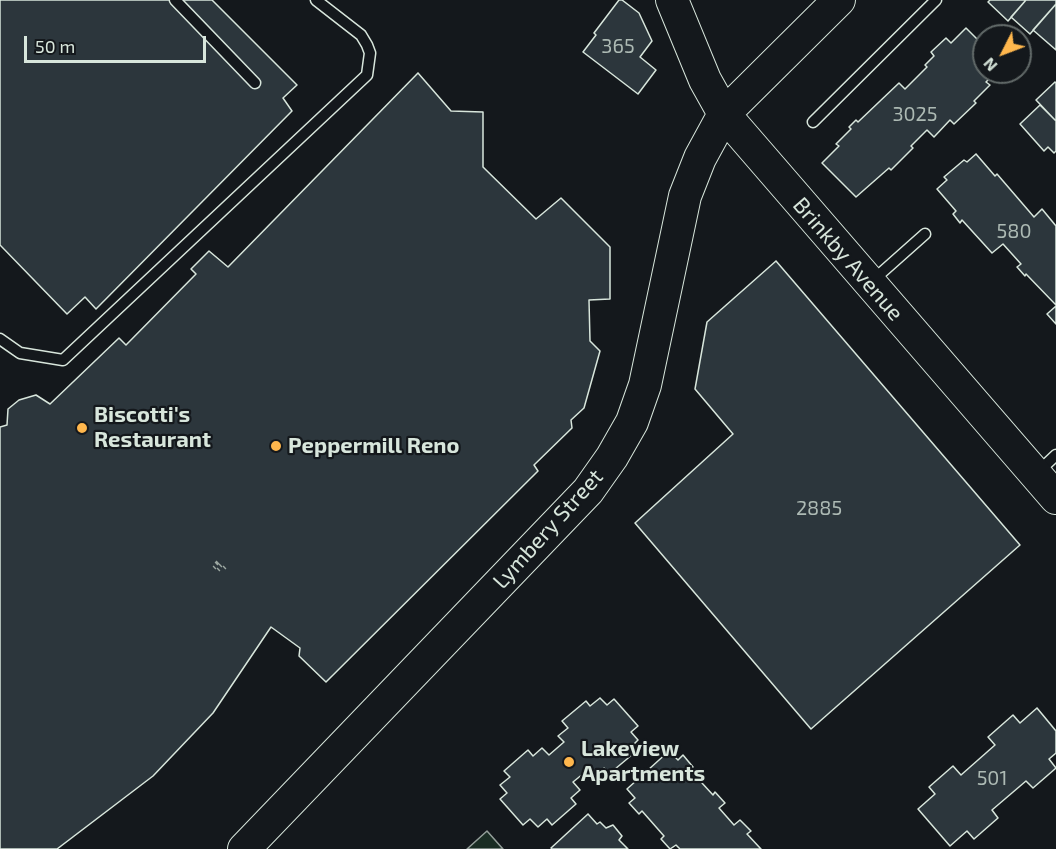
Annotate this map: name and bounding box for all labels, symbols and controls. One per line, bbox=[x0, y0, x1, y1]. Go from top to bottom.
scale bar bbox=[27, 24, 208, 62]
north arrow bbox=[972, 24, 1032, 84]
house number: 365 bbox=[601, 34, 635, 58]
text: 50 m bbox=[35, 35, 75, 57]
text: N bbox=[979, 54, 1001, 76]
house number: 3025 bbox=[892, 102, 938, 126]
street label: Brinkby Avenue bbox=[787, 192, 909, 326]
house number: 580 bbox=[997, 219, 1031, 243]
place label: Biscotti's Restaurant bbox=[94, 402, 211, 454]
marker: Biscotti's Restaurant bbox=[75, 421, 89, 435]
place label: Peppermill Reno bbox=[288, 433, 460, 459]
marker: Peppermill Reno bbox=[269, 439, 283, 453]
street label: Lymbery Street bbox=[487, 464, 609, 594]
house number: 2885 bbox=[796, 496, 842, 520]
place label: Lakeview Apartments bbox=[581, 736, 705, 788]
marker: Lakeview Apartments bbox=[562, 755, 576, 769]
house number: 501 bbox=[977, 766, 1007, 790]

